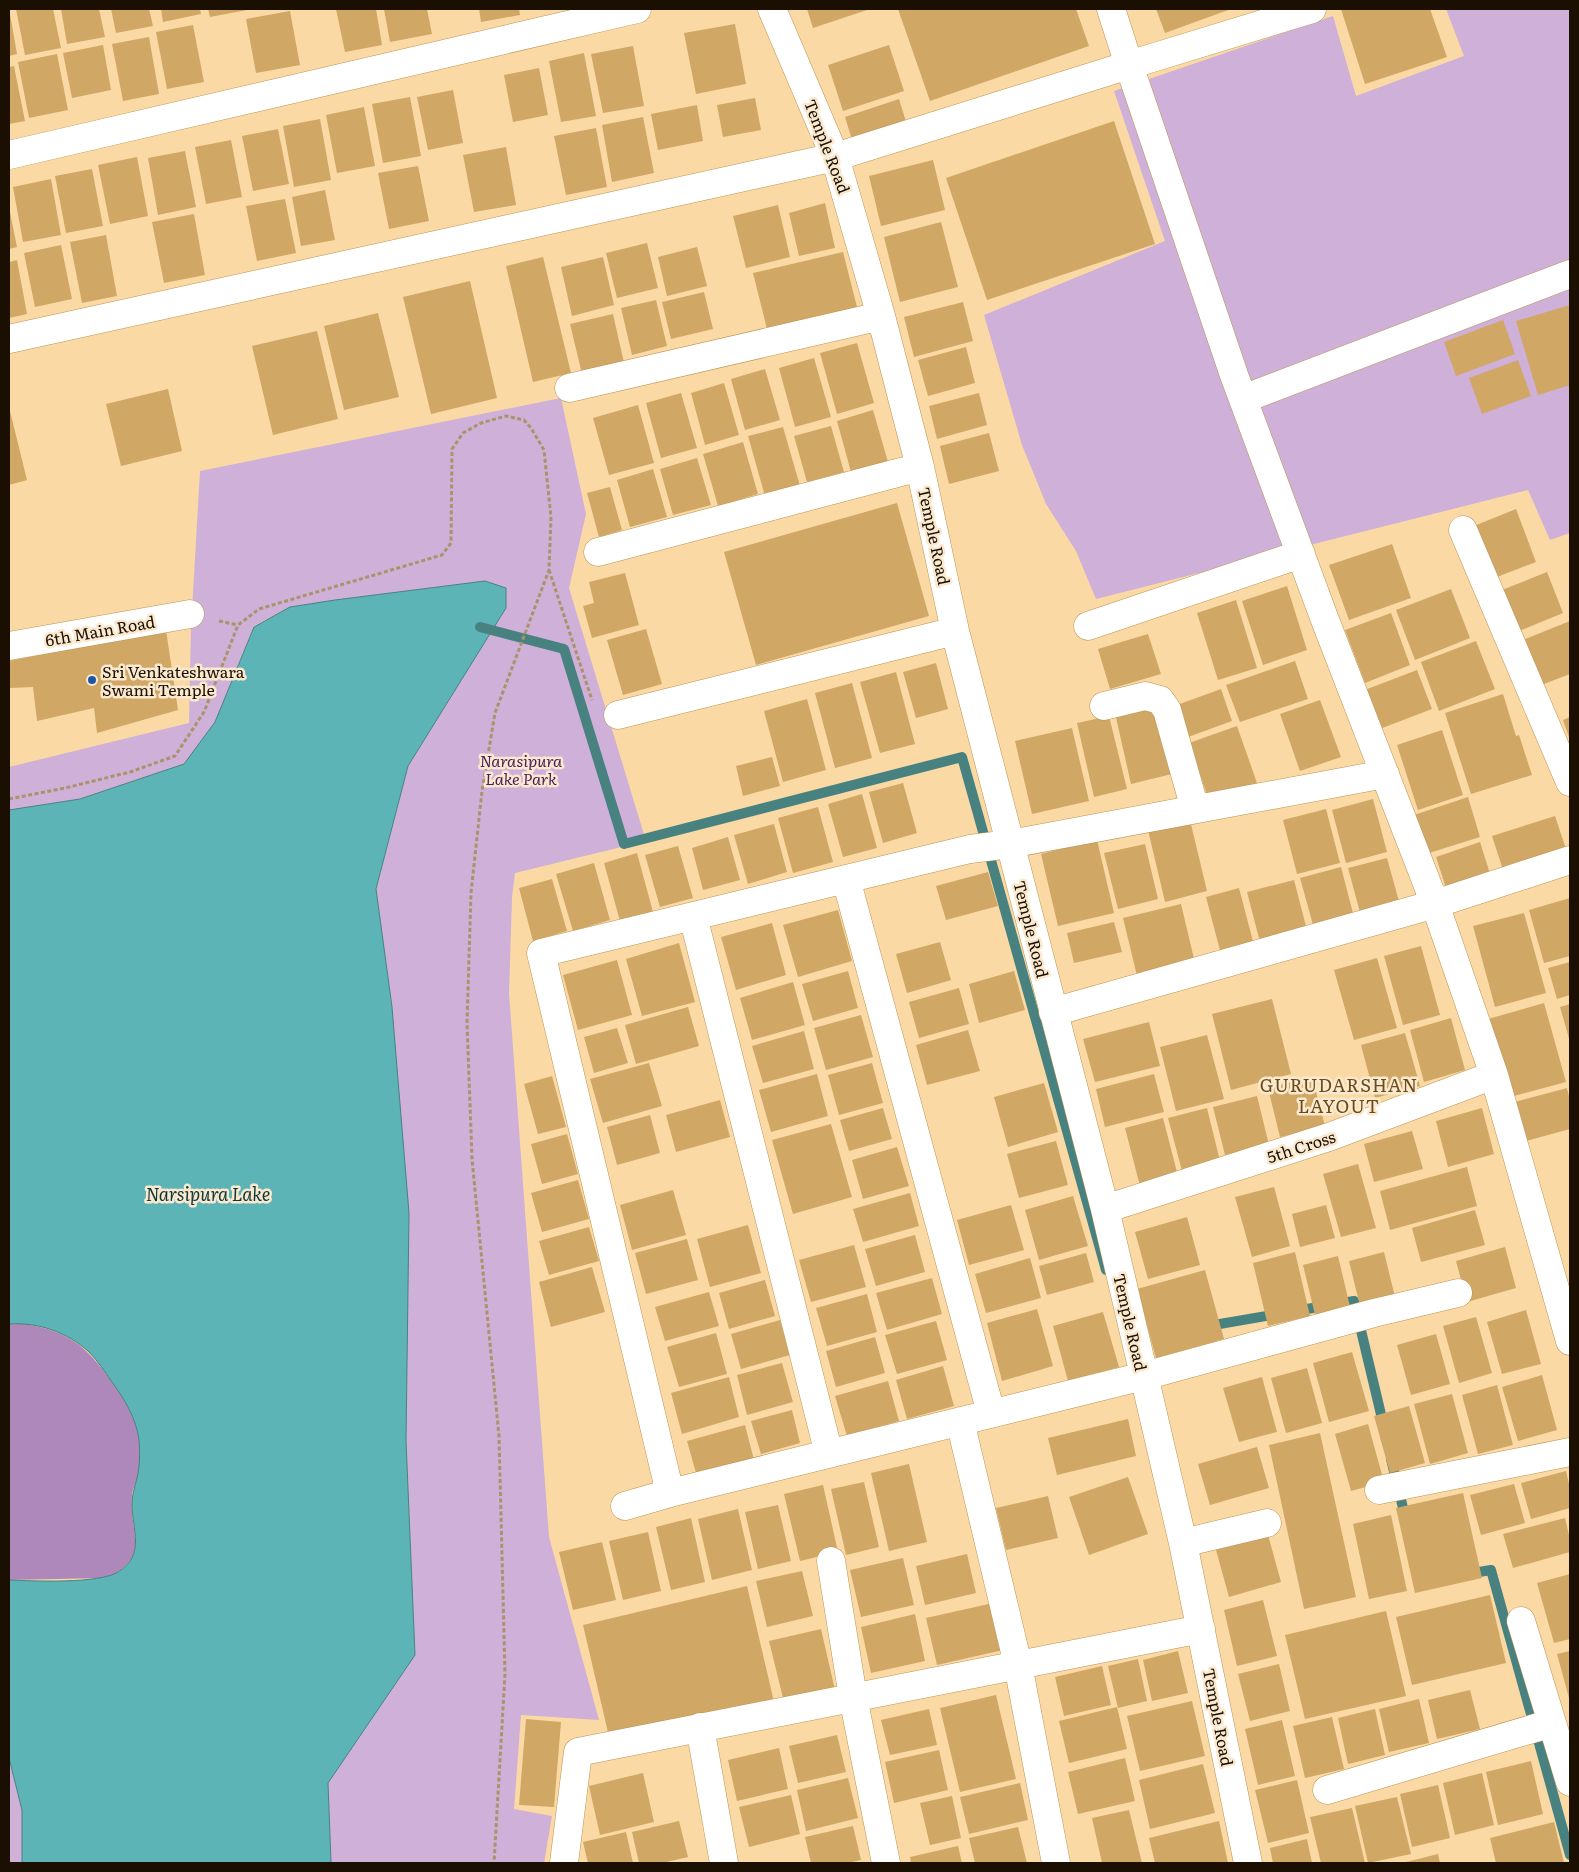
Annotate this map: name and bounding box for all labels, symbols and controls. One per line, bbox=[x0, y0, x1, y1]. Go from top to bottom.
street label: Temple Road bbox=[799, 95, 857, 197]
street label: Temple Road bbox=[913, 485, 957, 587]
street label: 6th Main Road bbox=[43, 608, 157, 651]
place label: Sri Venkateshwara Swami Temple bbox=[102, 659, 245, 701]
marker: Sri Venkateshwara Swami Temple bbox=[86, 674, 98, 686]
park label: Narasipura Lake Park bbox=[480, 748, 563, 790]
street label: Temple Road bbox=[1008, 878, 1056, 980]
district label: GURUDARSHAN LAYOUT bbox=[1260, 1071, 1418, 1119]
street label: 5th Cross bbox=[1264, 1124, 1338, 1168]
water label: Narsipura Lake bbox=[146, 1180, 270, 1207]
street label: Temple Road bbox=[1108, 1271, 1154, 1373]
street label: Temple Road bbox=[1198, 1666, 1240, 1768]

